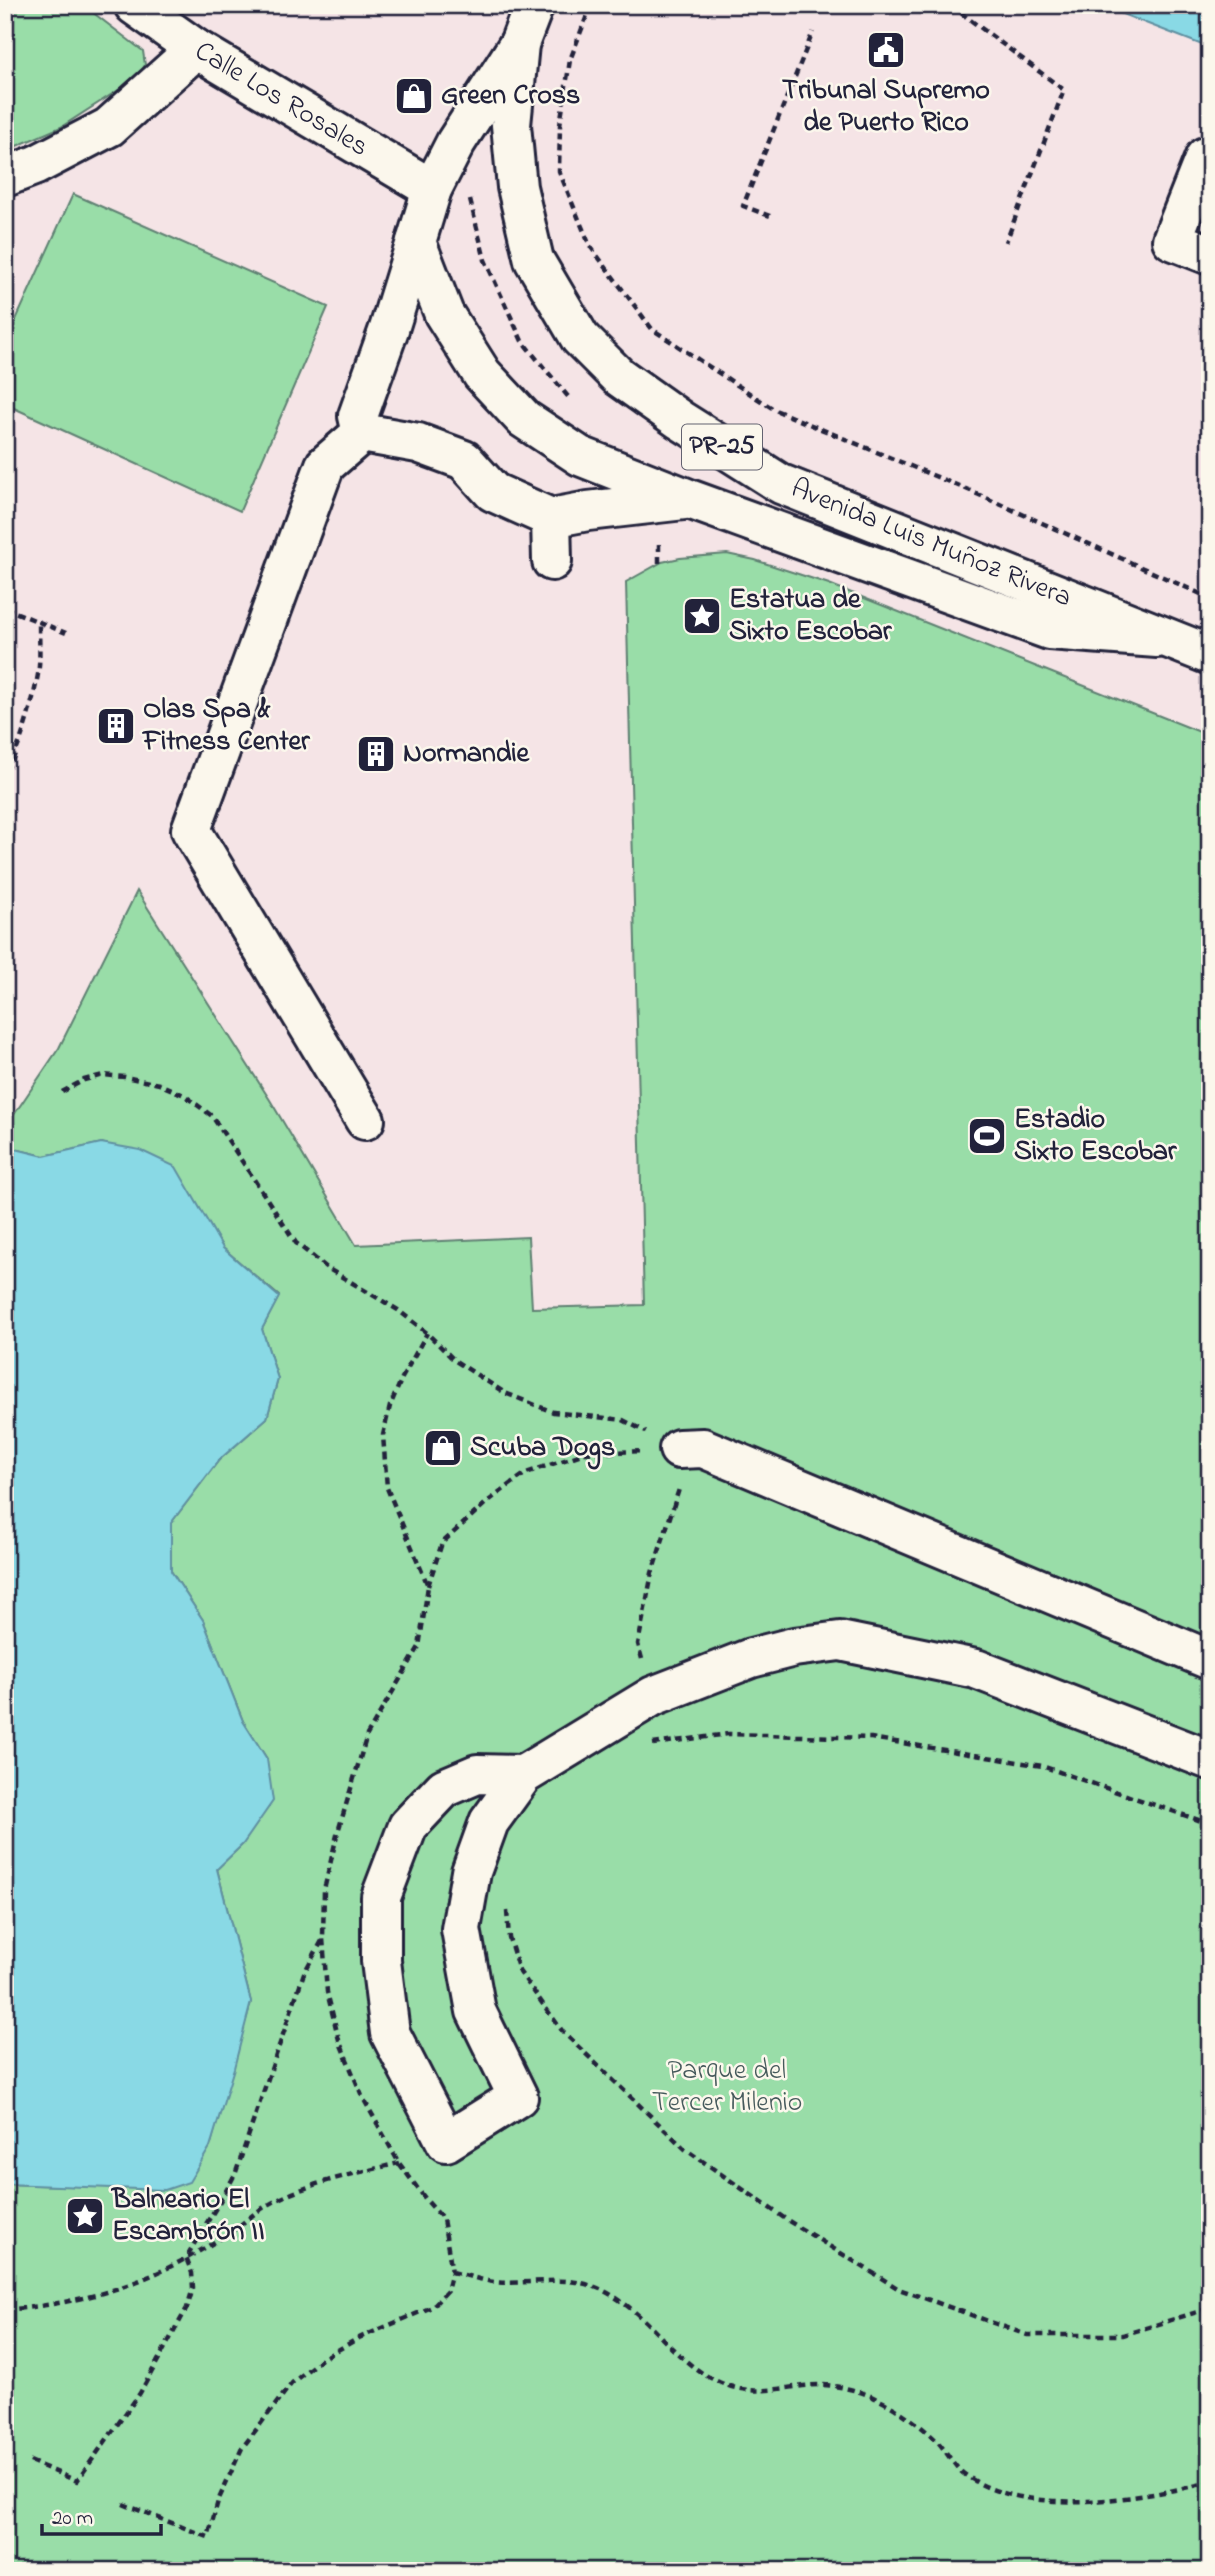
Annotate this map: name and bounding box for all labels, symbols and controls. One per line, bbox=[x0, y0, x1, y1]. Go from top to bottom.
public building icon: Tribunal Supremo de Puerto Rico bbox=[865, 29, 907, 71]
street label: Calle Los Rosales bbox=[186, 32, 376, 168]
place label: Tribunal Supremo de Puerto Rico bbox=[782, 71, 990, 144]
shop icon: Green Cross bbox=[393, 75, 435, 117]
place label: Green Cross bbox=[441, 76, 580, 117]
road number: PR-25 bbox=[682, 424, 762, 470]
street label: Avenida Luis Muñoz Rivera bbox=[785, 469, 1077, 619]
place label: Estatua de Sixto Escobar bbox=[729, 580, 893, 653]
place icon: Estatua de Sixto Escobar bbox=[681, 595, 723, 637]
place label: Olas Spa & Fitness Center bbox=[141, 690, 311, 763]
building icon: Olas Spa & Fitness Center bbox=[95, 705, 137, 747]
building icon: Normandie bbox=[355, 733, 397, 775]
place label: Normandie bbox=[403, 734, 531, 775]
place label: Estadio Sixto Escobar bbox=[1014, 1100, 1178, 1173]
sports icon: Estadio Sixto Escobar bbox=[966, 1115, 1008, 1157]
shop icon: Scuba Dogs bbox=[422, 1427, 464, 1469]
place label: Scuba Dogs bbox=[470, 1428, 615, 1470]
park label: Parque del Tercer Milenio bbox=[652, 2051, 802, 2124]
place label: Balneario El Escambrón II bbox=[110, 2180, 265, 2253]
place icon: Balneario El Escambrón II bbox=[64, 2195, 106, 2237]
scale bar bbox=[42, 2492, 161, 2536]
text: 20 m bbox=[52, 2504, 93, 2534]

